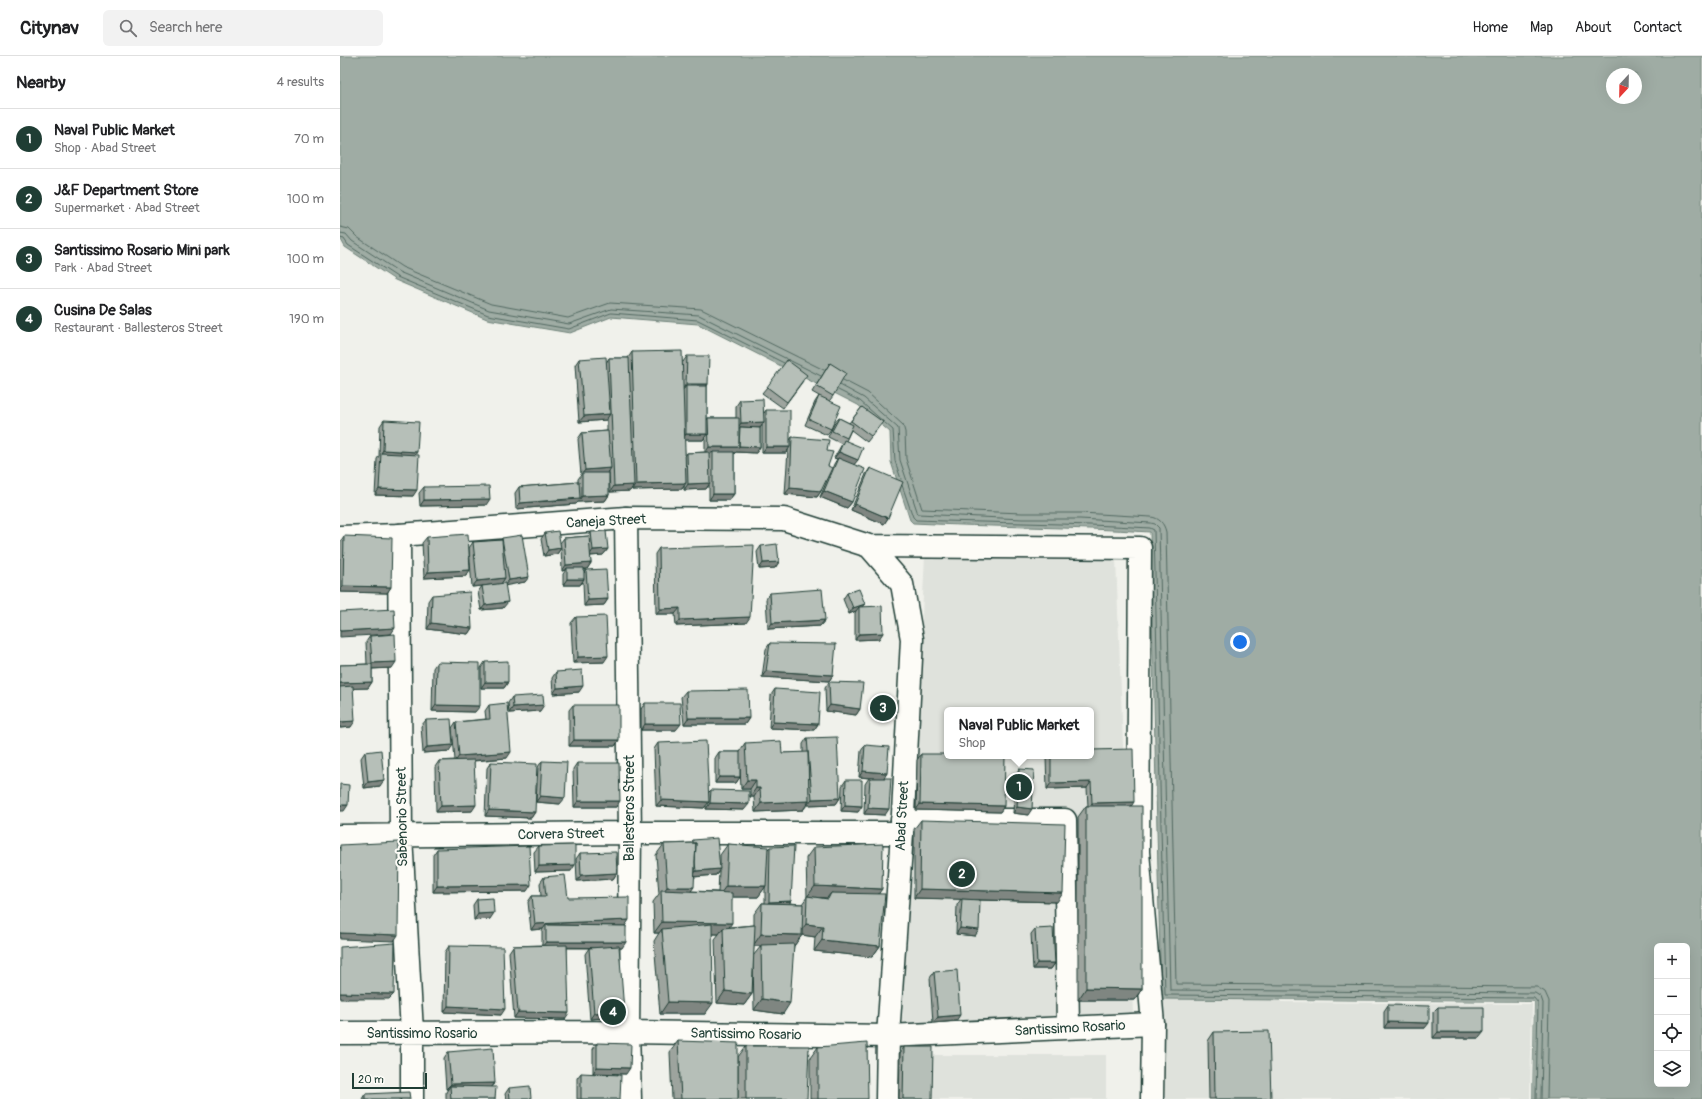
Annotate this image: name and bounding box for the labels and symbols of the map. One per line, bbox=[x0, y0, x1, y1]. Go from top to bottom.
north arrow bbox=[1606, 68, 1642, 104]
street label: Caneja Street bbox=[565, 510, 647, 532]
your location bbox=[1230, 632, 1250, 652]
pin: 3 bbox=[870, 693, 896, 723]
street label: Ballesteros Street bbox=[621, 754, 638, 861]
street label: Sabenorio Street bbox=[393, 767, 411, 867]
pin: 1 bbox=[1006, 772, 1032, 802]
street label: Abad Street bbox=[892, 780, 912, 852]
street label: Corvera Street bbox=[517, 825, 605, 843]
pin: 2 bbox=[949, 859, 975, 889]
pin: 4 bbox=[600, 997, 626, 1027]
street label: Santissimo Rosario bbox=[1014, 1017, 1126, 1039]
street label: Santissimo Rosario bbox=[366, 1025, 478, 1042]
street label: Santissimo Rosario bbox=[690, 1025, 802, 1043]
scale bar bbox=[352, 1071, 427, 1090]

